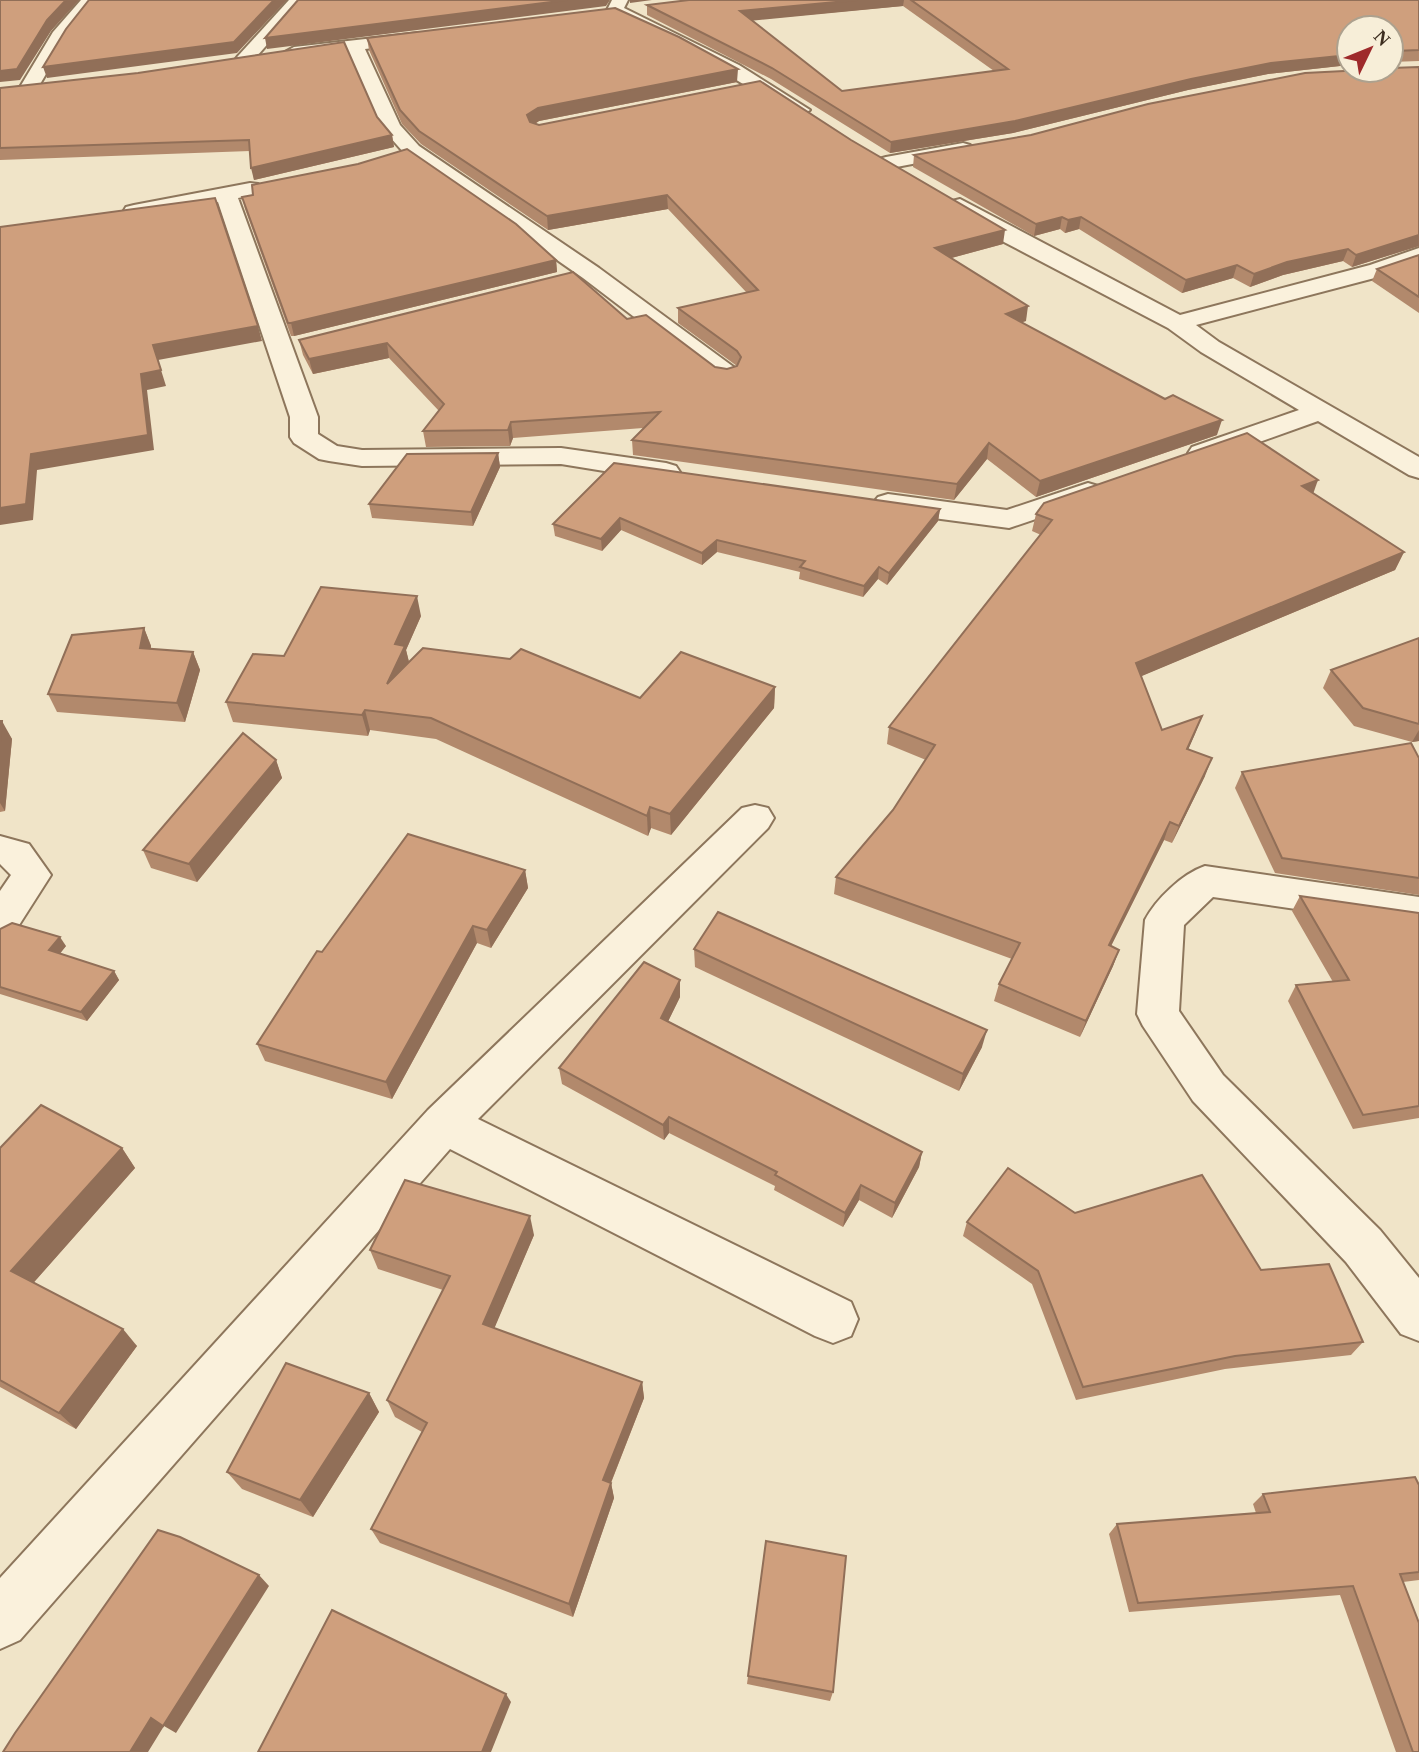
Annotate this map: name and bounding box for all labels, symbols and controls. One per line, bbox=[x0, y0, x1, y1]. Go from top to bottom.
north arrow bbox=[1335, 14, 1405, 84]
text: N bbox=[1370, 26, 1395, 50]

